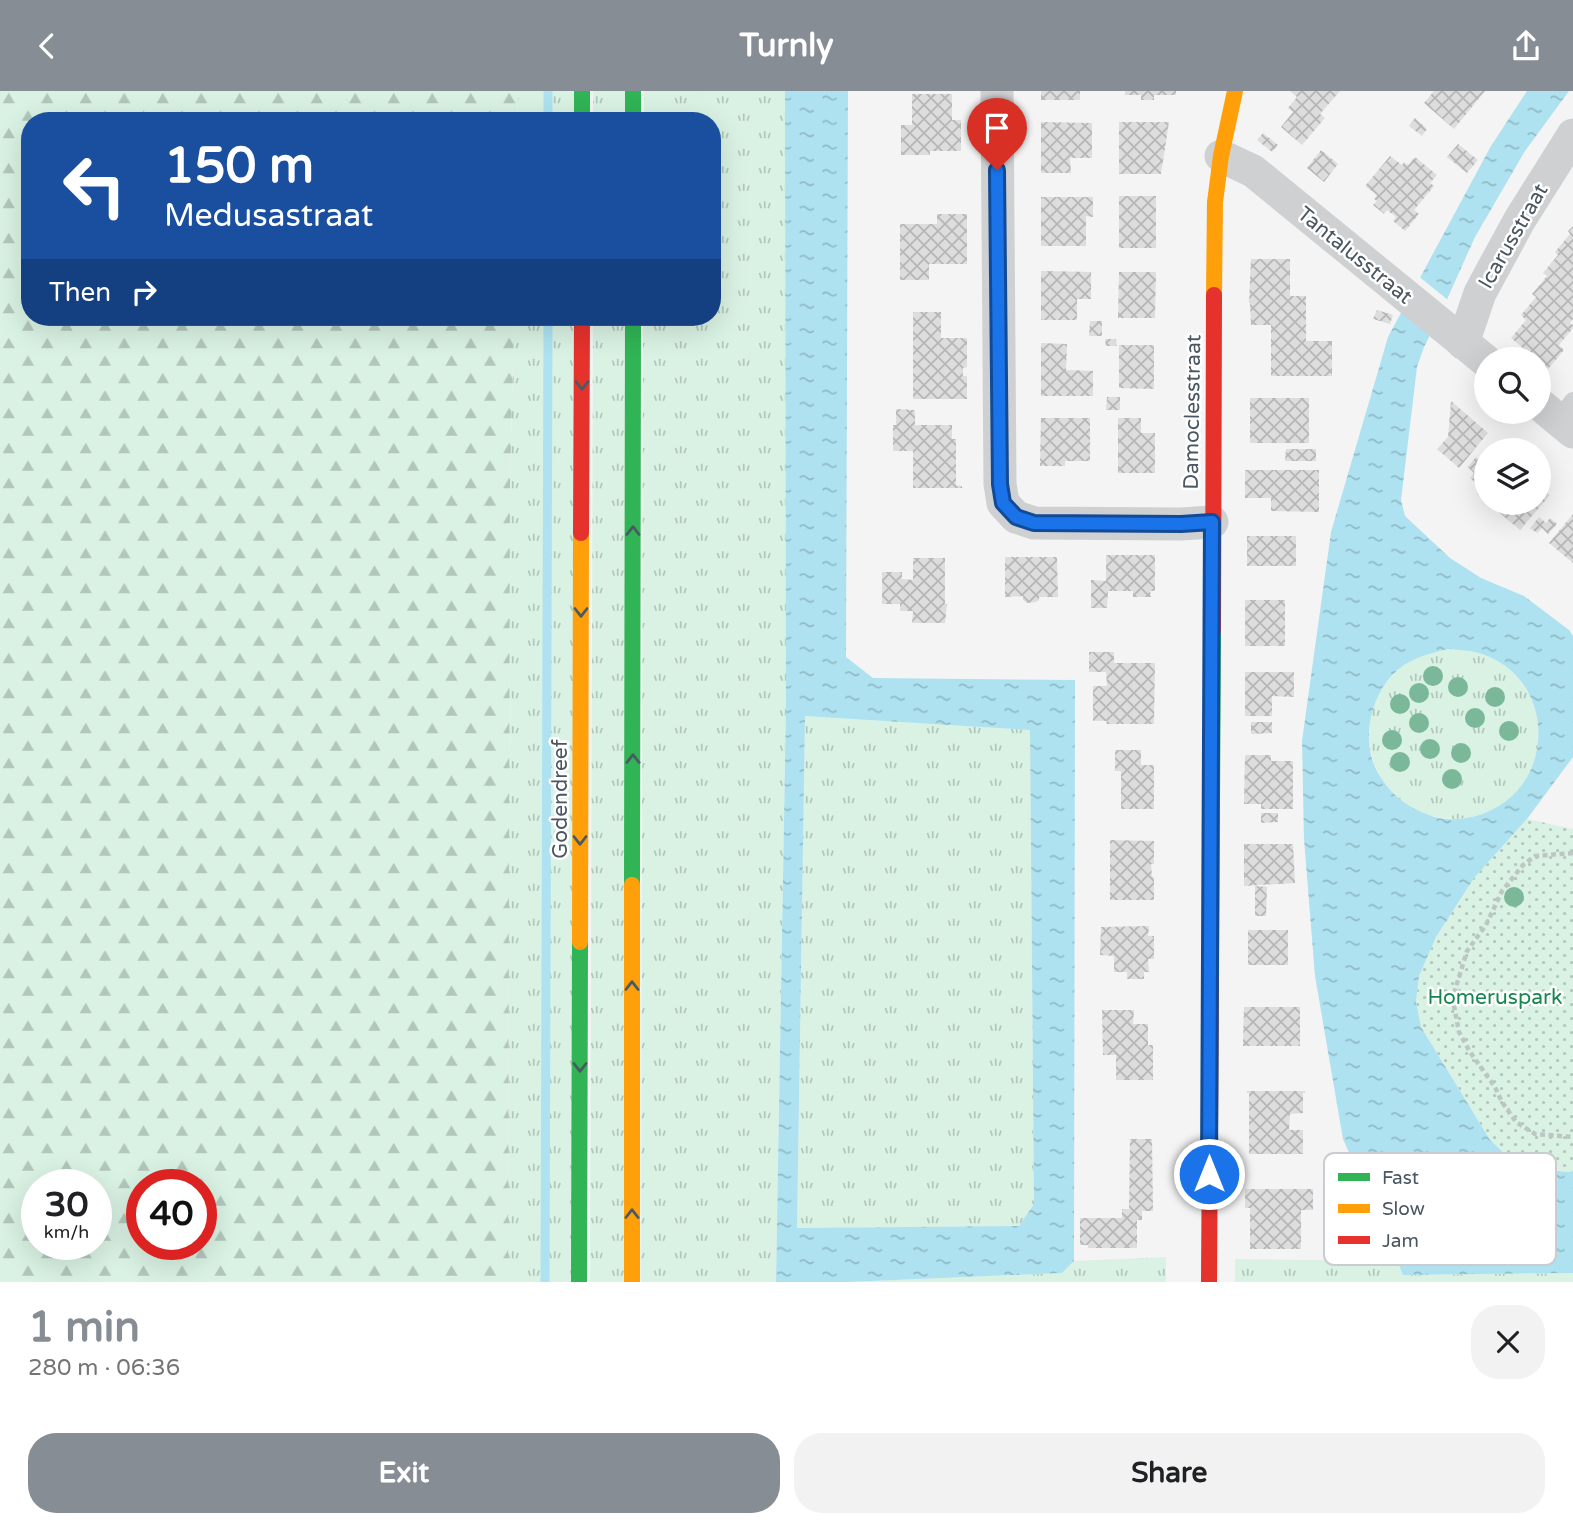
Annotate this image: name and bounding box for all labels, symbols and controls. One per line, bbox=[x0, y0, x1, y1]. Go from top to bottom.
icon: back bbox=[28, 27, 66, 65]
text: Turnly bbox=[740, 27, 833, 65]
icon: share bbox=[1507, 27, 1545, 65]
pin bbox=[967, 98, 1027, 170]
icon: arrive bbox=[978, 109, 1016, 147]
text: 150 m bbox=[164, 137, 314, 196]
icon: left bbox=[49, 140, 140, 231]
street label: Icarusstraat bbox=[1473, 179, 1554, 293]
text: Medusastraat bbox=[164, 197, 373, 235]
street label: Tantalusstraat bbox=[1292, 201, 1417, 309]
icon: right bbox=[125, 273, 163, 311]
text: Then bbox=[49, 277, 111, 308]
street label: Damoclesstraat bbox=[1179, 334, 1206, 490]
map controls bbox=[1474, 347, 1551, 515]
button: search bbox=[1474, 347, 1551, 424]
one-way arrow bbox=[574, 380, 590, 391]
button: layers bbox=[1474, 438, 1551, 515]
one-way arrow bbox=[625, 526, 641, 536]
one-way arrow bbox=[573, 608, 589, 618]
street label: Godendreef bbox=[548, 739, 573, 859]
one-way arrow bbox=[625, 753, 641, 764]
one-way arrow bbox=[572, 835, 588, 846]
one-way arrow bbox=[624, 981, 640, 991]
park label: Homeruspark bbox=[1428, 985, 1562, 1010]
one-way arrow bbox=[572, 1063, 588, 1073]
position arrow bbox=[1172, 1137, 1246, 1211]
legend bbox=[1324, 1153, 1556, 1265]
text: Fast bbox=[1382, 1167, 1419, 1189]
speed limit sign: 40 bbox=[126, 1169, 217, 1260]
text: 30 bbox=[45, 1184, 88, 1226]
text: Slow bbox=[1382, 1198, 1425, 1220]
one-way arrow bbox=[624, 1208, 640, 1219]
text: km/h bbox=[44, 1221, 89, 1243]
text: Jam bbox=[1382, 1230, 1419, 1252]
text: 1 min bbox=[28, 1302, 140, 1353]
button: close bbox=[1471, 1305, 1545, 1379]
text: 280 m · 06:36 bbox=[28, 1354, 180, 1382]
button: Exit bbox=[28, 1433, 780, 1513]
button: Share bbox=[794, 1433, 1545, 1513]

